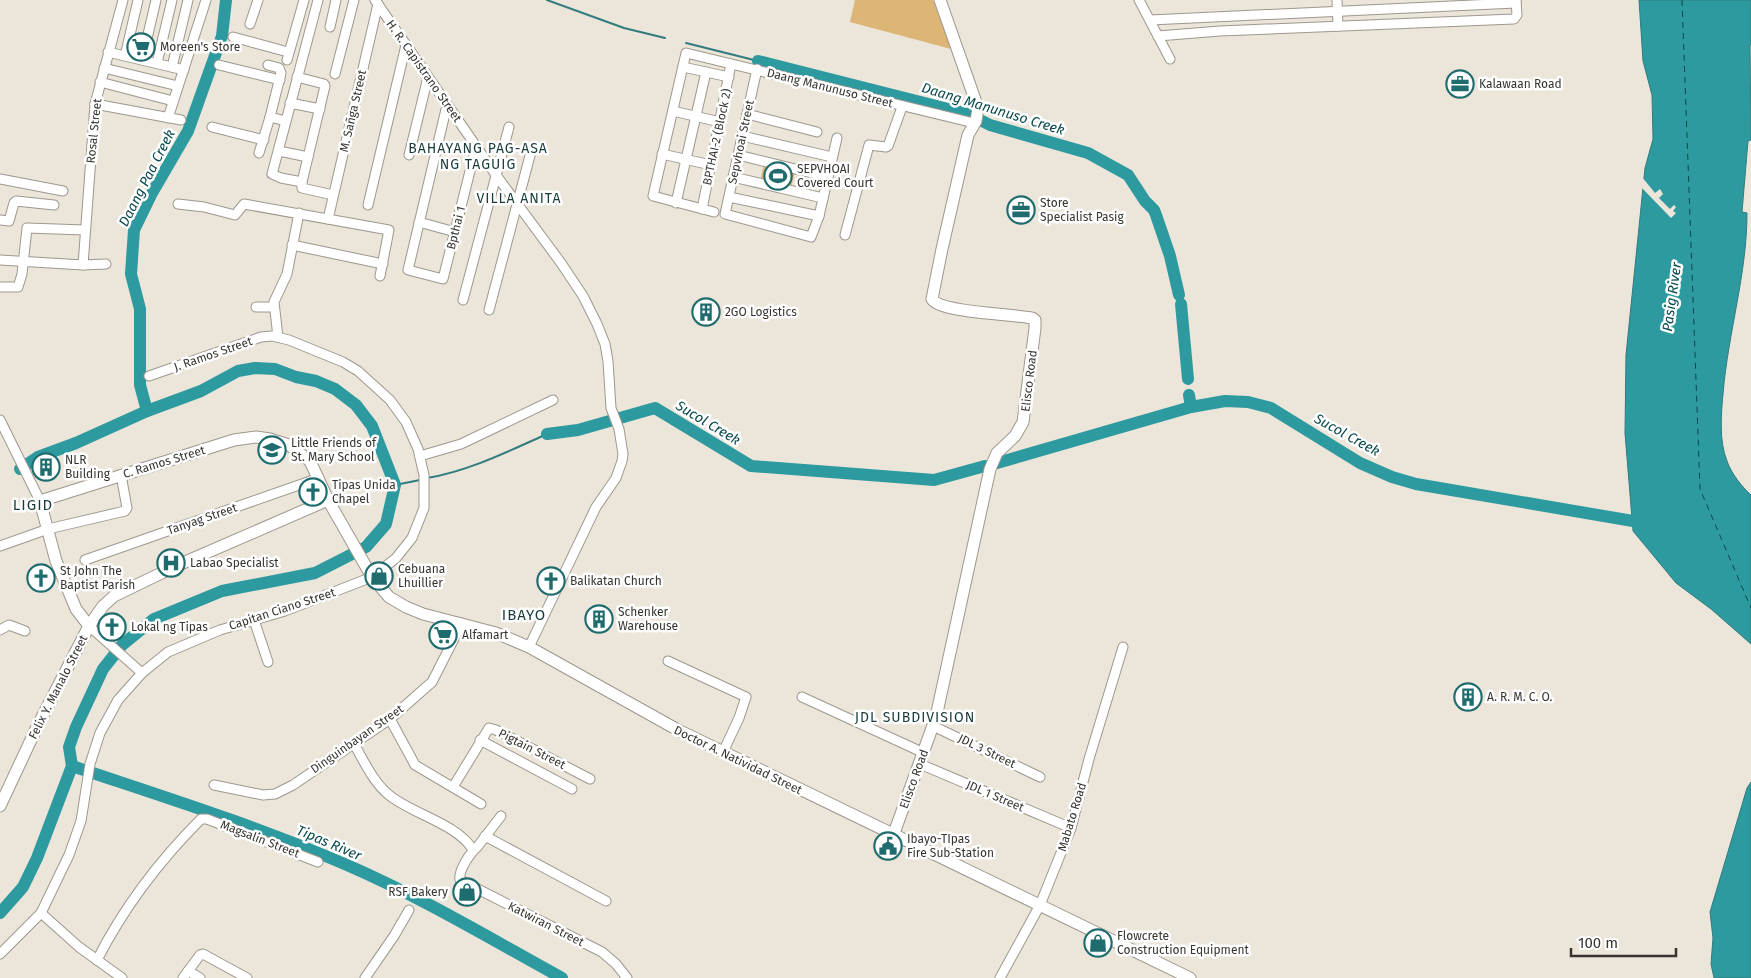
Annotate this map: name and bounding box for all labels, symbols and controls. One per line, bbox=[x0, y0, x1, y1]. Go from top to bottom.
street label: H. R. Capistrano Street bbox=[383, 17, 465, 125]
supermarket icon: Moreen's Store bbox=[126, 32, 156, 62]
place label: Moreen's Store bbox=[160, 40, 240, 54]
street label: Daang Manunuso Street bbox=[766, 66, 895, 111]
street label: M. Sañga Street bbox=[337, 68, 369, 153]
office icon: Kalawaan Road bbox=[1445, 69, 1475, 99]
place label: Kalawaan Road bbox=[1479, 77, 1562, 91]
water label: Daang Manunuso Creek bbox=[919, 79, 1067, 139]
street label: BPTHAI-2 (Block 2) bbox=[700, 87, 734, 187]
street label: Rosal Street bbox=[84, 97, 104, 164]
street label: Sepvhoai Street bbox=[725, 98, 757, 185]
water label: Daang Paa Creek bbox=[115, 126, 179, 229]
district label: BAHAYANG PAG-ASA NG TAGUIG bbox=[408, 140, 548, 173]
sports icon: SEPVHOAI Covered Court bbox=[763, 161, 793, 191]
place label: SEPVHOAI Covered Court bbox=[797, 162, 874, 190]
district label: VILLA ANITA bbox=[477, 190, 561, 207]
office icon: Store Specialist Pasig bbox=[1006, 195, 1036, 225]
place label: Store Specialist Pasig bbox=[1040, 196, 1124, 224]
street label: Bpthai 1 bbox=[444, 205, 468, 251]
water label: Pasig River bbox=[1659, 261, 1685, 333]
building icon: 2GO Logistics bbox=[691, 297, 721, 327]
place label: 2GO Logistics bbox=[725, 305, 797, 319]
street label: J. Ramos Street bbox=[172, 334, 255, 374]
street label: Elisco Road bbox=[1018, 349, 1040, 413]
water label: Sucol Creek bbox=[672, 397, 744, 449]
water label: Sucol Creek bbox=[1310, 410, 1383, 460]
school or university icon: Little Friends of St. Mary School bbox=[257, 435, 287, 465]
place label: Little Friends of St. Mary School bbox=[291, 436, 377, 464]
street label: C. Ramos Street bbox=[121, 443, 207, 481]
building icon: NLR Building bbox=[31, 452, 61, 482]
place label: NLR Building bbox=[65, 453, 111, 481]
church icon: Tipas Unida Chapel bbox=[298, 477, 328, 507]
place label: Tipas Unida Chapel bbox=[332, 478, 396, 506]
district label: LIGID bbox=[13, 496, 53, 514]
street label: Tanyag Street bbox=[165, 500, 240, 538]
hospital icon: Labao Specialist bbox=[156, 548, 186, 578]
place label: Labao Specialist bbox=[190, 556, 279, 570]
shop icon: Cebuana Lhuillier bbox=[364, 561, 394, 591]
place label: Cebuana Lhuillier bbox=[398, 562, 445, 590]
church icon: St John The Baptist Parish bbox=[26, 563, 56, 593]
place label: St John The Baptist Parish bbox=[60, 564, 135, 592]
church icon: Balikatan Church bbox=[536, 566, 566, 596]
place label: Balikatan Church bbox=[570, 574, 662, 588]
street label: Capitan Ciano Street bbox=[227, 585, 338, 633]
building icon: Schenker Warehouse bbox=[584, 604, 614, 634]
place label: Schenker Warehouse bbox=[618, 605, 678, 633]
district label: IBAYO bbox=[502, 606, 546, 624]
church icon: Lokal ng Tipas bbox=[97, 612, 127, 642]
place label: Lokal ng Tipas bbox=[131, 620, 208, 634]
supermarket icon: Alfamart bbox=[428, 620, 458, 650]
place label: Alfamart bbox=[462, 628, 509, 642]
street label: Felix Y. Manalo Street bbox=[26, 632, 91, 741]
building icon: A. R. M. C. O. bbox=[1453, 682, 1483, 712]
place label: A. R. M. C. O. bbox=[1487, 690, 1553, 704]
street label: Dinguinbayan Street bbox=[308, 701, 407, 776]
district label: JDL SUBDIVISION bbox=[855, 709, 975, 726]
street label: Doctor A. Natividad Street bbox=[672, 723, 805, 797]
street label: Pigtain Street bbox=[496, 726, 569, 772]
street label: JDL 3 Street bbox=[956, 731, 1019, 771]
street label: Elisco Road bbox=[897, 747, 931, 811]
street label: JDL 1 Street bbox=[964, 778, 1027, 815]
street label: Mabato Road bbox=[1055, 781, 1089, 853]
street label: Magsalin Street bbox=[219, 818, 302, 861]
water label: Tipas River bbox=[294, 822, 365, 865]
public building icon: Ibayo-TIpas Fire Sub-Station bbox=[873, 831, 903, 861]
place label: Ibayo-TIpas Fire Sub-Station bbox=[907, 832, 994, 860]
shop icon: RSF Bakery bbox=[452, 877, 482, 907]
place label: RSF Bakery bbox=[388, 885, 448, 899]
street label: Katwiran Street bbox=[506, 899, 587, 949]
scale bar bbox=[1571, 926, 1676, 958]
shop icon: Flowcrete Construction Equipment bbox=[1083, 928, 1113, 958]
place label: Flowcrete Construction Equipment bbox=[1117, 929, 1249, 957]
text: 100 m bbox=[1578, 934, 1618, 952]

